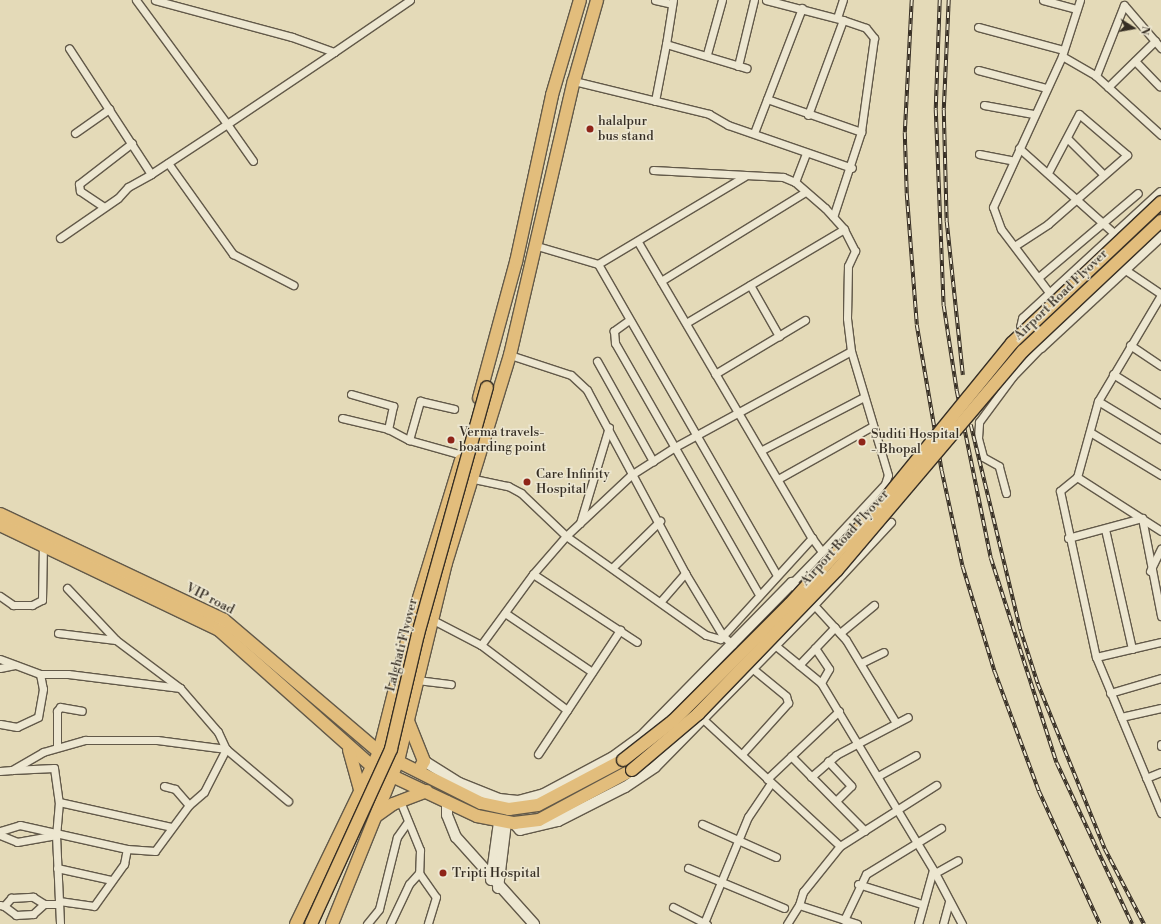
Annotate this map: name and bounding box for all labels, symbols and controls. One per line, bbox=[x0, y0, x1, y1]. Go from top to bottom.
north arrow bbox=[1113, 8, 1153, 48]
text: N bbox=[1137, 25, 1152, 36]
place label: halalpur bus stand bbox=[598, 114, 654, 145]
marker: halalpur bus stand bbox=[585, 124, 595, 134]
street label: Airport Road Flyover bbox=[1011, 246, 1111, 344]
place label: Verma travels- boarding point bbox=[459, 425, 546, 456]
place label: Suditi Hospital - Bhopal bbox=[871, 427, 959, 458]
marker: Verma travels- boarding point bbox=[446, 435, 456, 445]
marker: Suditi Hospital - Bhopal bbox=[856, 436, 868, 448]
place label: Care Infinity Hospital bbox=[536, 467, 610, 498]
marker: Care Infinity Hospital bbox=[521, 476, 533, 488]
street label: Airport Road Flyover bbox=[798, 487, 892, 589]
street label: VIP road bbox=[183, 580, 237, 618]
street label: Lalghati Flyover bbox=[383, 597, 421, 693]
place label: Tripti Hospital bbox=[452, 865, 540, 881]
marker: Tripti Hospital bbox=[437, 867, 449, 879]

